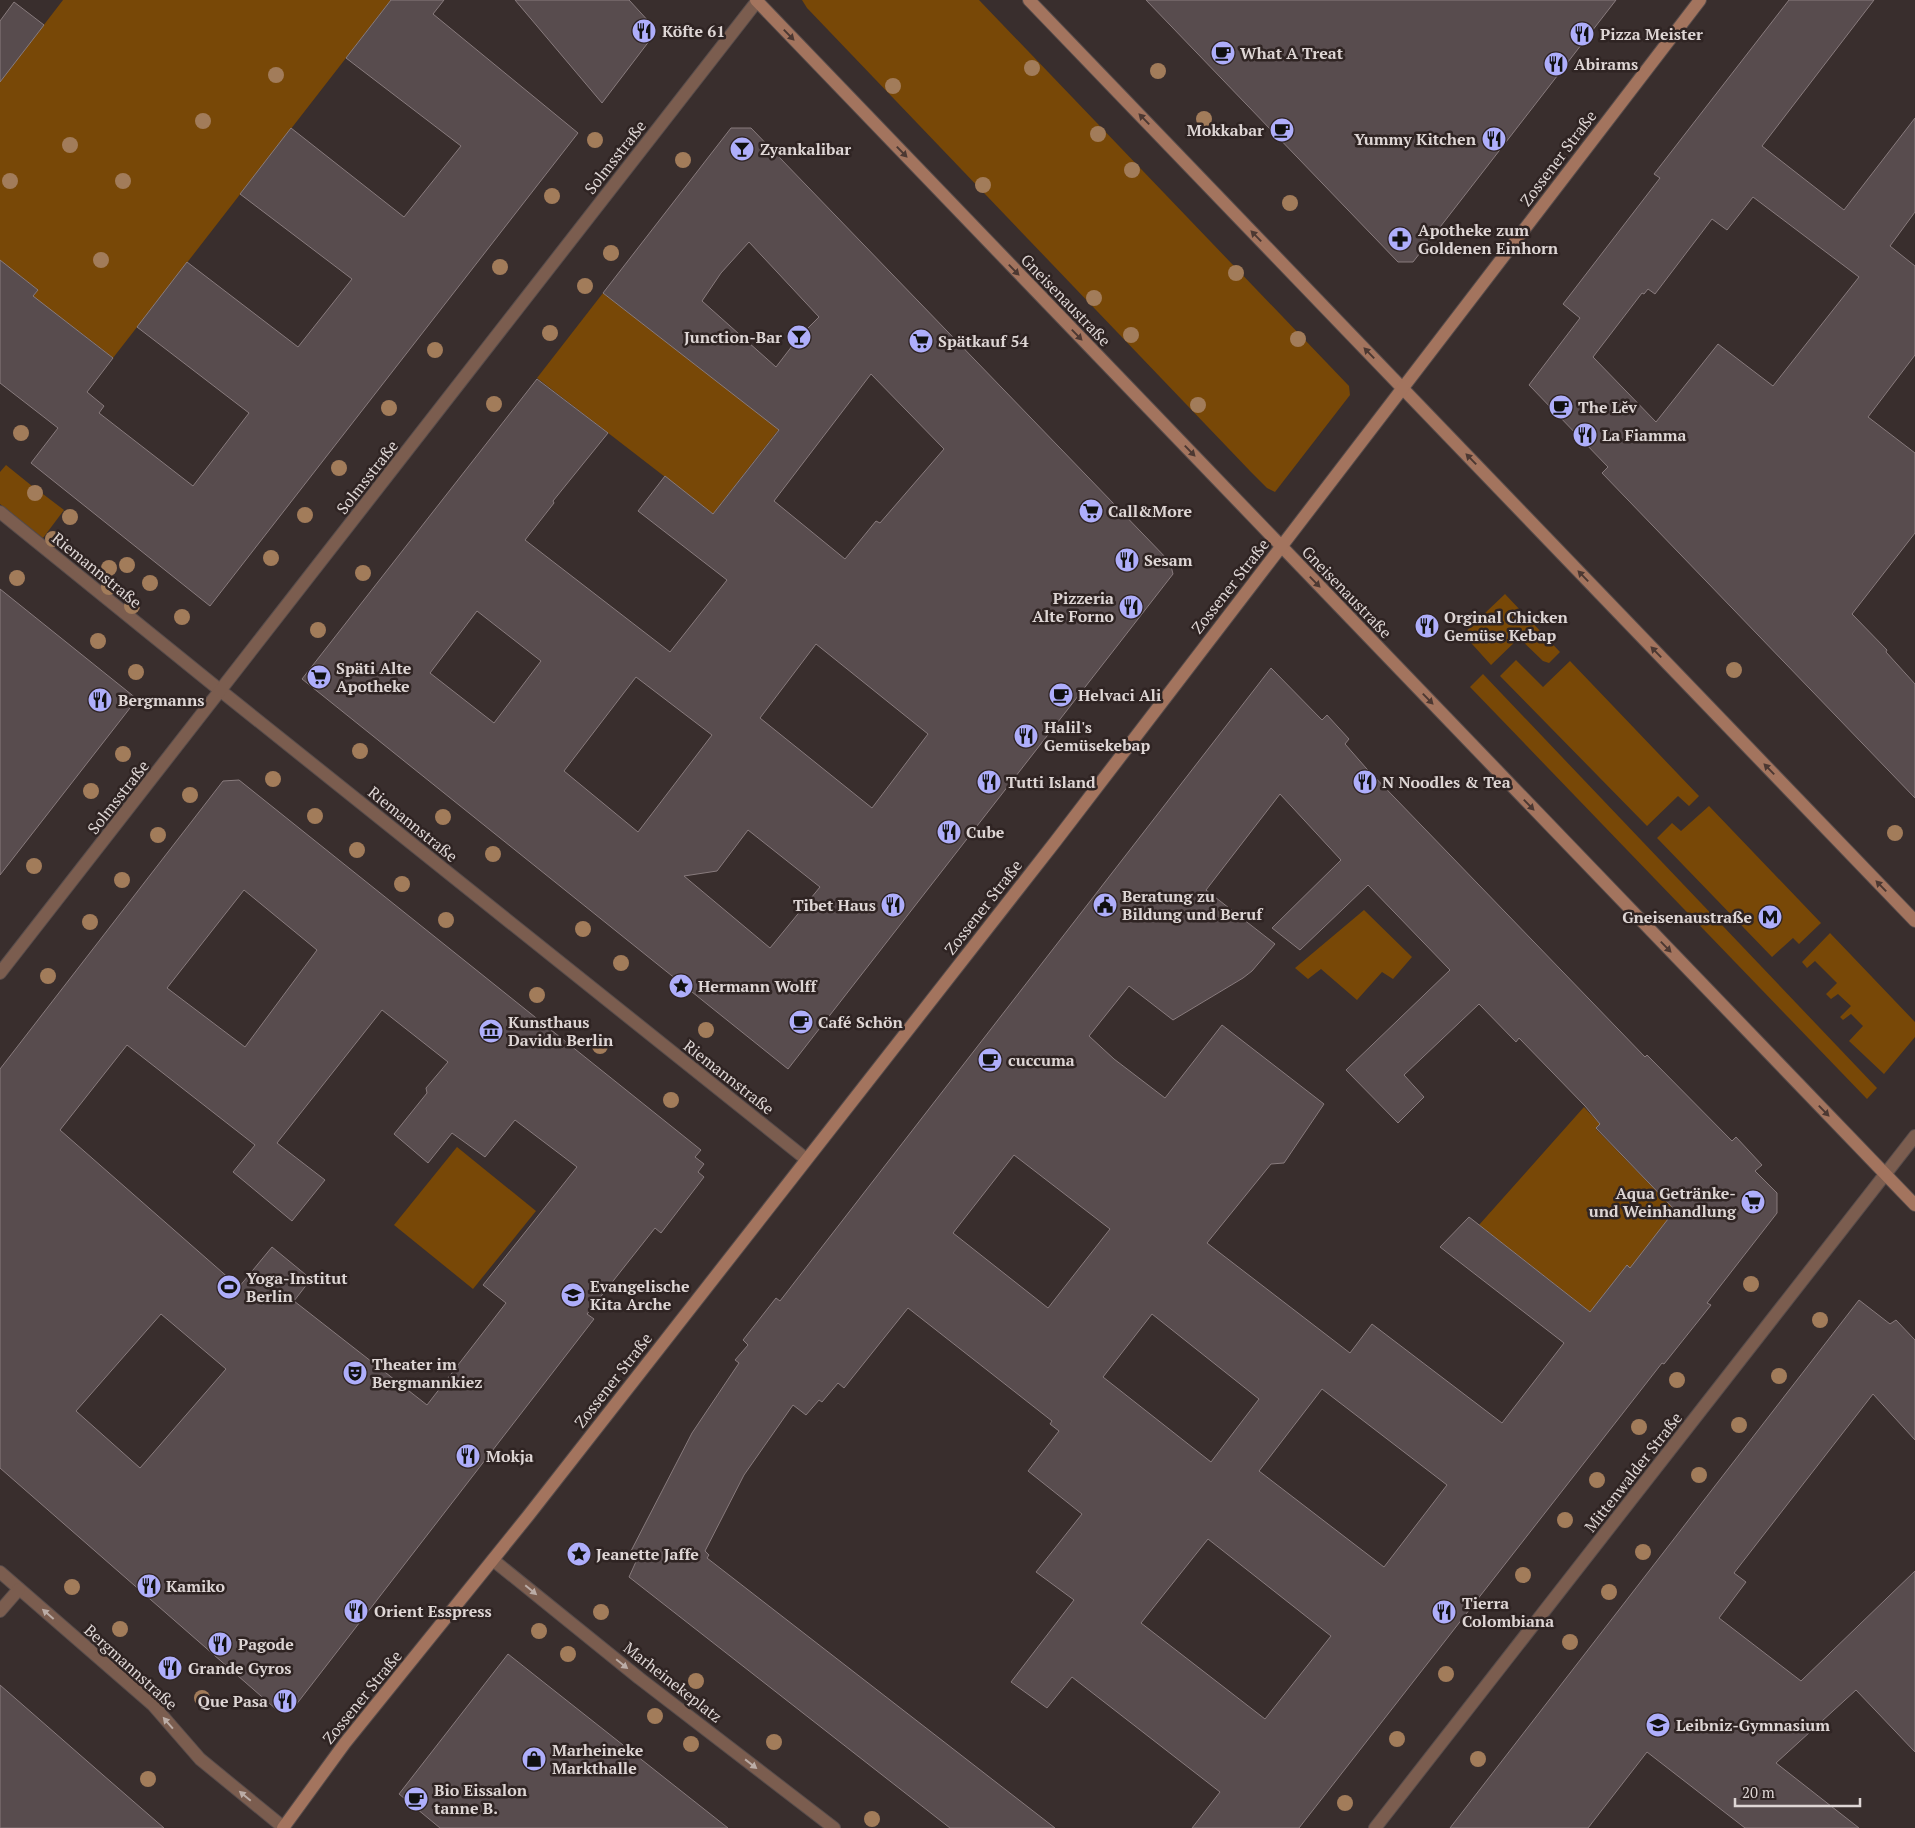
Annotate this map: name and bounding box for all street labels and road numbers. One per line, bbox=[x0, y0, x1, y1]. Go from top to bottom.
street label: Zossener Straße bbox=[1515, 106, 1601, 210]
street label: Solmsstraße bbox=[579, 115, 651, 199]
street label: Gneisenaustraße bbox=[1016, 249, 1116, 351]
street label: Solmsstraße bbox=[331, 435, 403, 519]
street label: Riemannstraße bbox=[48, 527, 146, 613]
street label: Zossener Straße bbox=[1186, 534, 1274, 638]
street label: Gneisenaustraße bbox=[1297, 541, 1397, 643]
street label: Solmsstraße bbox=[82, 755, 154, 839]
street label: Riemannstraße bbox=[364, 781, 462, 867]
street label: Zossener Straße bbox=[939, 855, 1027, 959]
street label: Riemannstraße bbox=[679, 1035, 779, 1119]
street label: Zossener Straße bbox=[569, 1328, 657, 1432]
street label: Mittenwalder Straße bbox=[1579, 1407, 1687, 1537]
street label: Bergmannstraße bbox=[80, 1619, 182, 1715]
street label: Marheinekeplatz bbox=[619, 1636, 727, 1728]
street label: Zossener Straße bbox=[317, 1646, 407, 1748]

